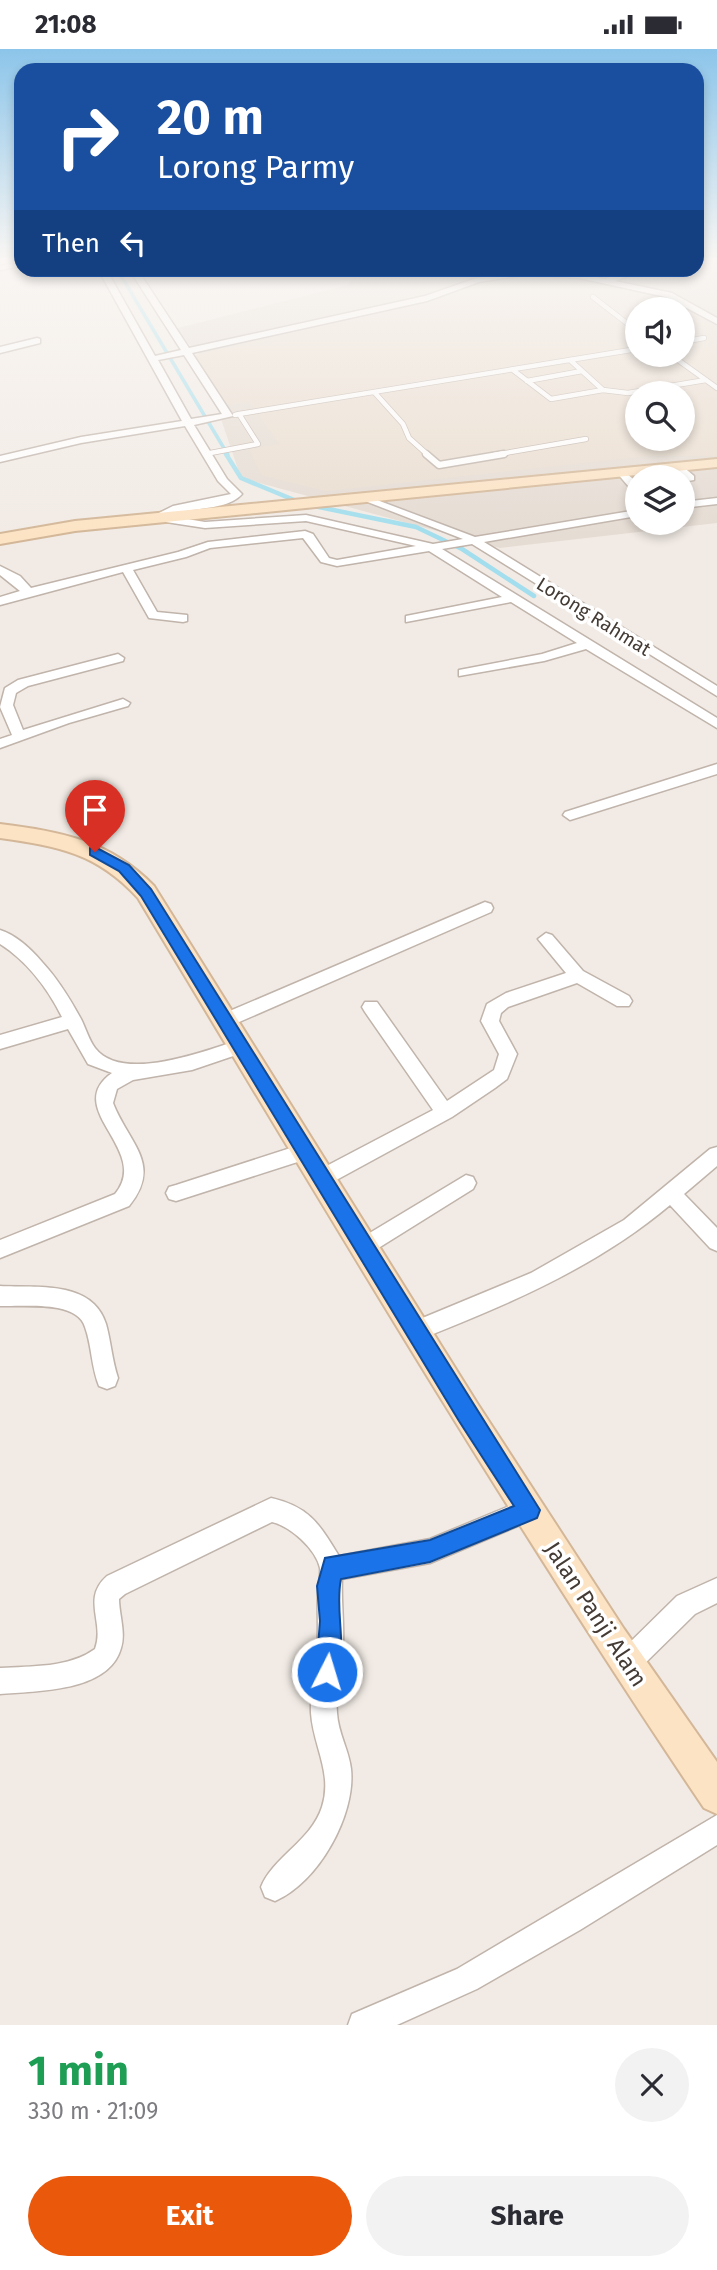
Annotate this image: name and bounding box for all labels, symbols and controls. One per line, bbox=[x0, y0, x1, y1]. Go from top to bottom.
text: 21:08 bbox=[35, 9, 97, 40]
text: 20 m bbox=[157, 88, 264, 147]
icon: right bbox=[42, 91, 133, 182]
text: Lorong Parmy bbox=[157, 148, 354, 186]
icon: left bbox=[114, 224, 152, 262]
text: Then bbox=[42, 228, 100, 259]
map controls bbox=[625, 297, 695, 535]
button: sound bbox=[625, 297, 695, 367]
button: search bbox=[625, 381, 695, 451]
button: layers bbox=[625, 465, 695, 535]
street label: Lorong Rahmat bbox=[532, 572, 655, 661]
pin bbox=[65, 780, 125, 852]
icon: arrive bbox=[76, 791, 114, 829]
street label: Jalan Panji Alam bbox=[539, 1536, 653, 1692]
position arrow bbox=[290, 1635, 364, 1709]
text: 1 min bbox=[28, 2046, 129, 2096]
button: close bbox=[615, 2048, 689, 2122]
text: 330 m · 21:09 bbox=[28, 2097, 158, 2125]
button: Exit bbox=[28, 2176, 352, 2256]
button: Share bbox=[366, 2176, 689, 2256]

